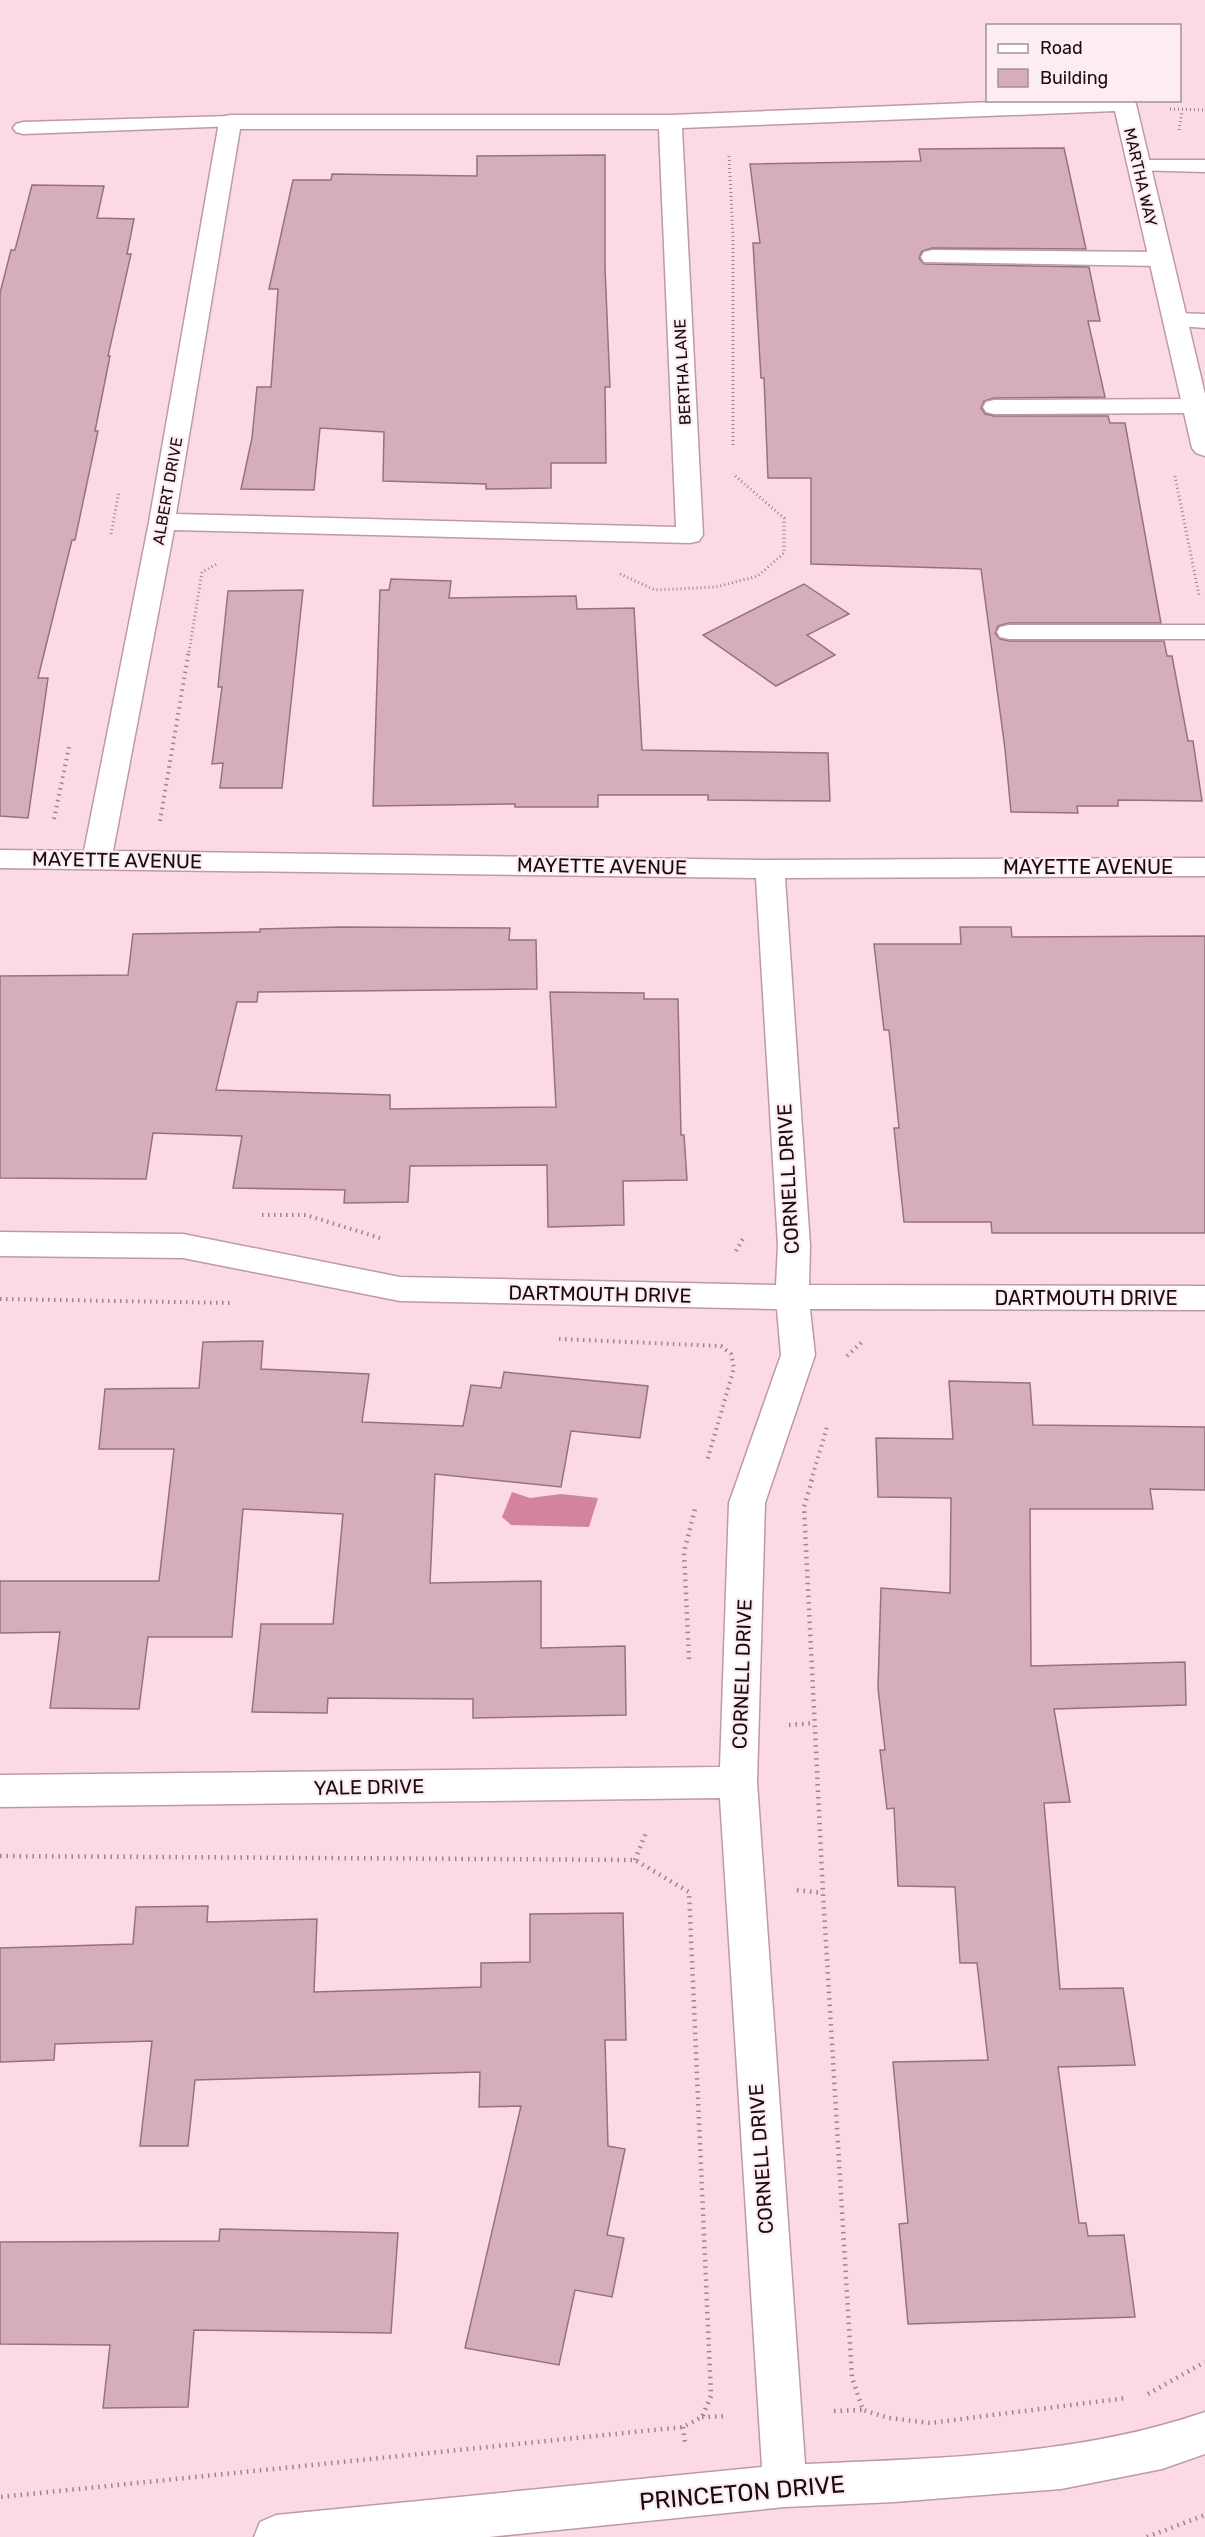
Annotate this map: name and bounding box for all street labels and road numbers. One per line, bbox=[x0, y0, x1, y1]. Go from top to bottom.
street label: MARTHA WAY bbox=[1120, 126, 1161, 228]
street label: BERTHA LANE bbox=[670, 318, 695, 425]
street label: ALBERT DRIVE bbox=[149, 436, 186, 547]
street label: MAYETTE AVENUE bbox=[32, 847, 202, 873]
street label: MAYETTE AVENUE bbox=[517, 853, 687, 879]
street label: MAYETTE AVENUE bbox=[1003, 855, 1173, 879]
street label: CORNELL DRIVE bbox=[772, 1103, 804, 1255]
street label: DARTMOUTH DRIVE bbox=[508, 1280, 692, 1308]
street label: DARTMOUTH DRIVE bbox=[994, 1286, 1178, 1310]
street label: CORNELL DRIVE bbox=[727, 1598, 757, 1750]
street label: YALE DRIVE bbox=[313, 1774, 425, 1800]
street label: CORNELL DRIVE bbox=[744, 2083, 778, 2235]
street label: PRINCETON DRIVE bbox=[638, 2470, 846, 2516]

